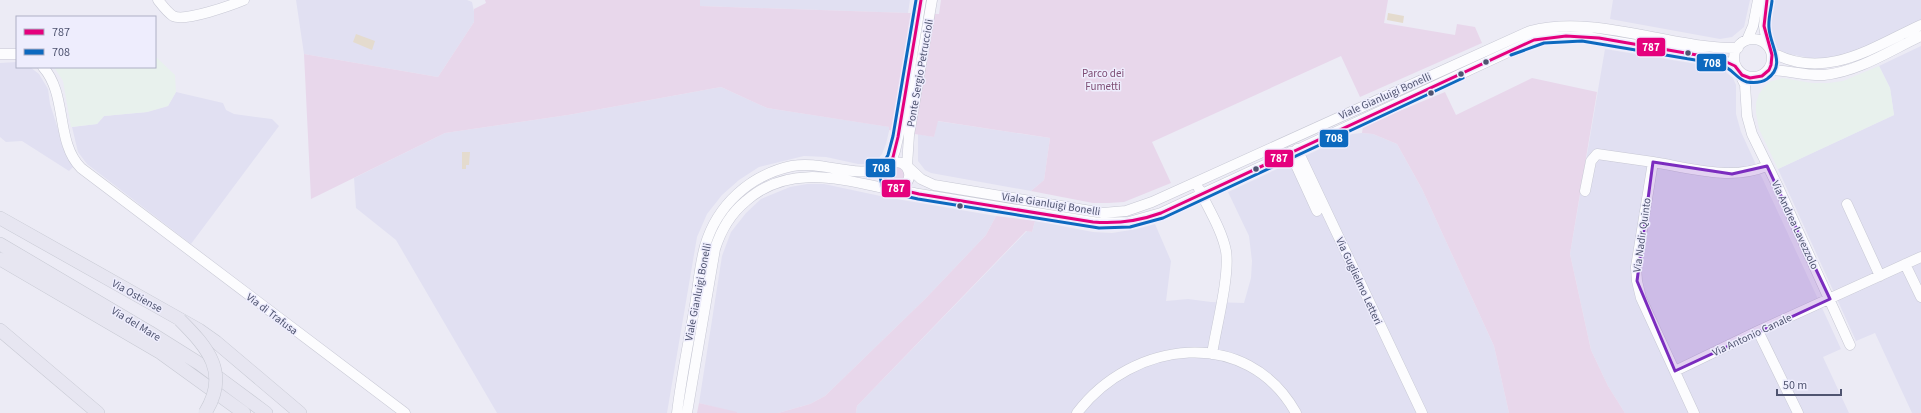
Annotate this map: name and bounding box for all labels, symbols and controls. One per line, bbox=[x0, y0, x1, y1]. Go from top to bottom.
legend bbox=[16, 16, 156, 68]
street label: Ponte Sergio Petruccioli bbox=[903, 18, 937, 128]
text: 787 bbox=[52, 24, 70, 41]
line badge: 787 bbox=[1636, 37, 1666, 57]
text: 787 bbox=[1642, 40, 1660, 55]
text: 708 bbox=[52, 44, 70, 61]
unlabelled marker bbox=[1683, 48, 1693, 58]
line badge: 708 bbox=[1696, 53, 1727, 72]
text: 708 bbox=[1703, 56, 1721, 71]
unlabelled marker bbox=[1481, 57, 1491, 67]
park label: Parco dei Fumetti bbox=[1082, 66, 1124, 94]
street label: Viale Gianluigi Bonelli bbox=[1336, 69, 1434, 123]
unlabelled marker bbox=[1456, 69, 1466, 79]
unlabelled marker bbox=[1426, 88, 1436, 98]
line badge: 708 bbox=[1319, 129, 1349, 148]
text: 708 bbox=[1325, 131, 1343, 146]
line badge: 787 bbox=[1264, 149, 1294, 168]
text: 787 bbox=[1270, 151, 1288, 166]
line badge: 708 bbox=[865, 158, 896, 178]
text: 708 bbox=[872, 161, 890, 176]
unlabelled marker bbox=[1251, 164, 1261, 174]
street label: Via Andrea Lavezzolo bbox=[1768, 178, 1822, 272]
line badge: 787 bbox=[881, 179, 911, 198]
text: 787 bbox=[887, 181, 905, 196]
street label: Viale Gianluigi Bonelli bbox=[1001, 189, 1101, 219]
street label: Via Nadir Quinto bbox=[1629, 197, 1655, 273]
unlabelled marker bbox=[955, 201, 965, 211]
street label: Via Guglielmo Letteri bbox=[1332, 235, 1386, 327]
street label: Viale Gianluigi Bonelli bbox=[681, 242, 715, 342]
street label: Via Ostiense bbox=[109, 276, 165, 316]
street label: Via di Trafusa bbox=[243, 290, 301, 338]
street label: Via del Mare bbox=[108, 303, 164, 345]
street label: Via Antonio Canale bbox=[1710, 310, 1795, 360]
scale bar bbox=[1777, 371, 1841, 397]
text: 50 m bbox=[1783, 377, 1807, 394]

